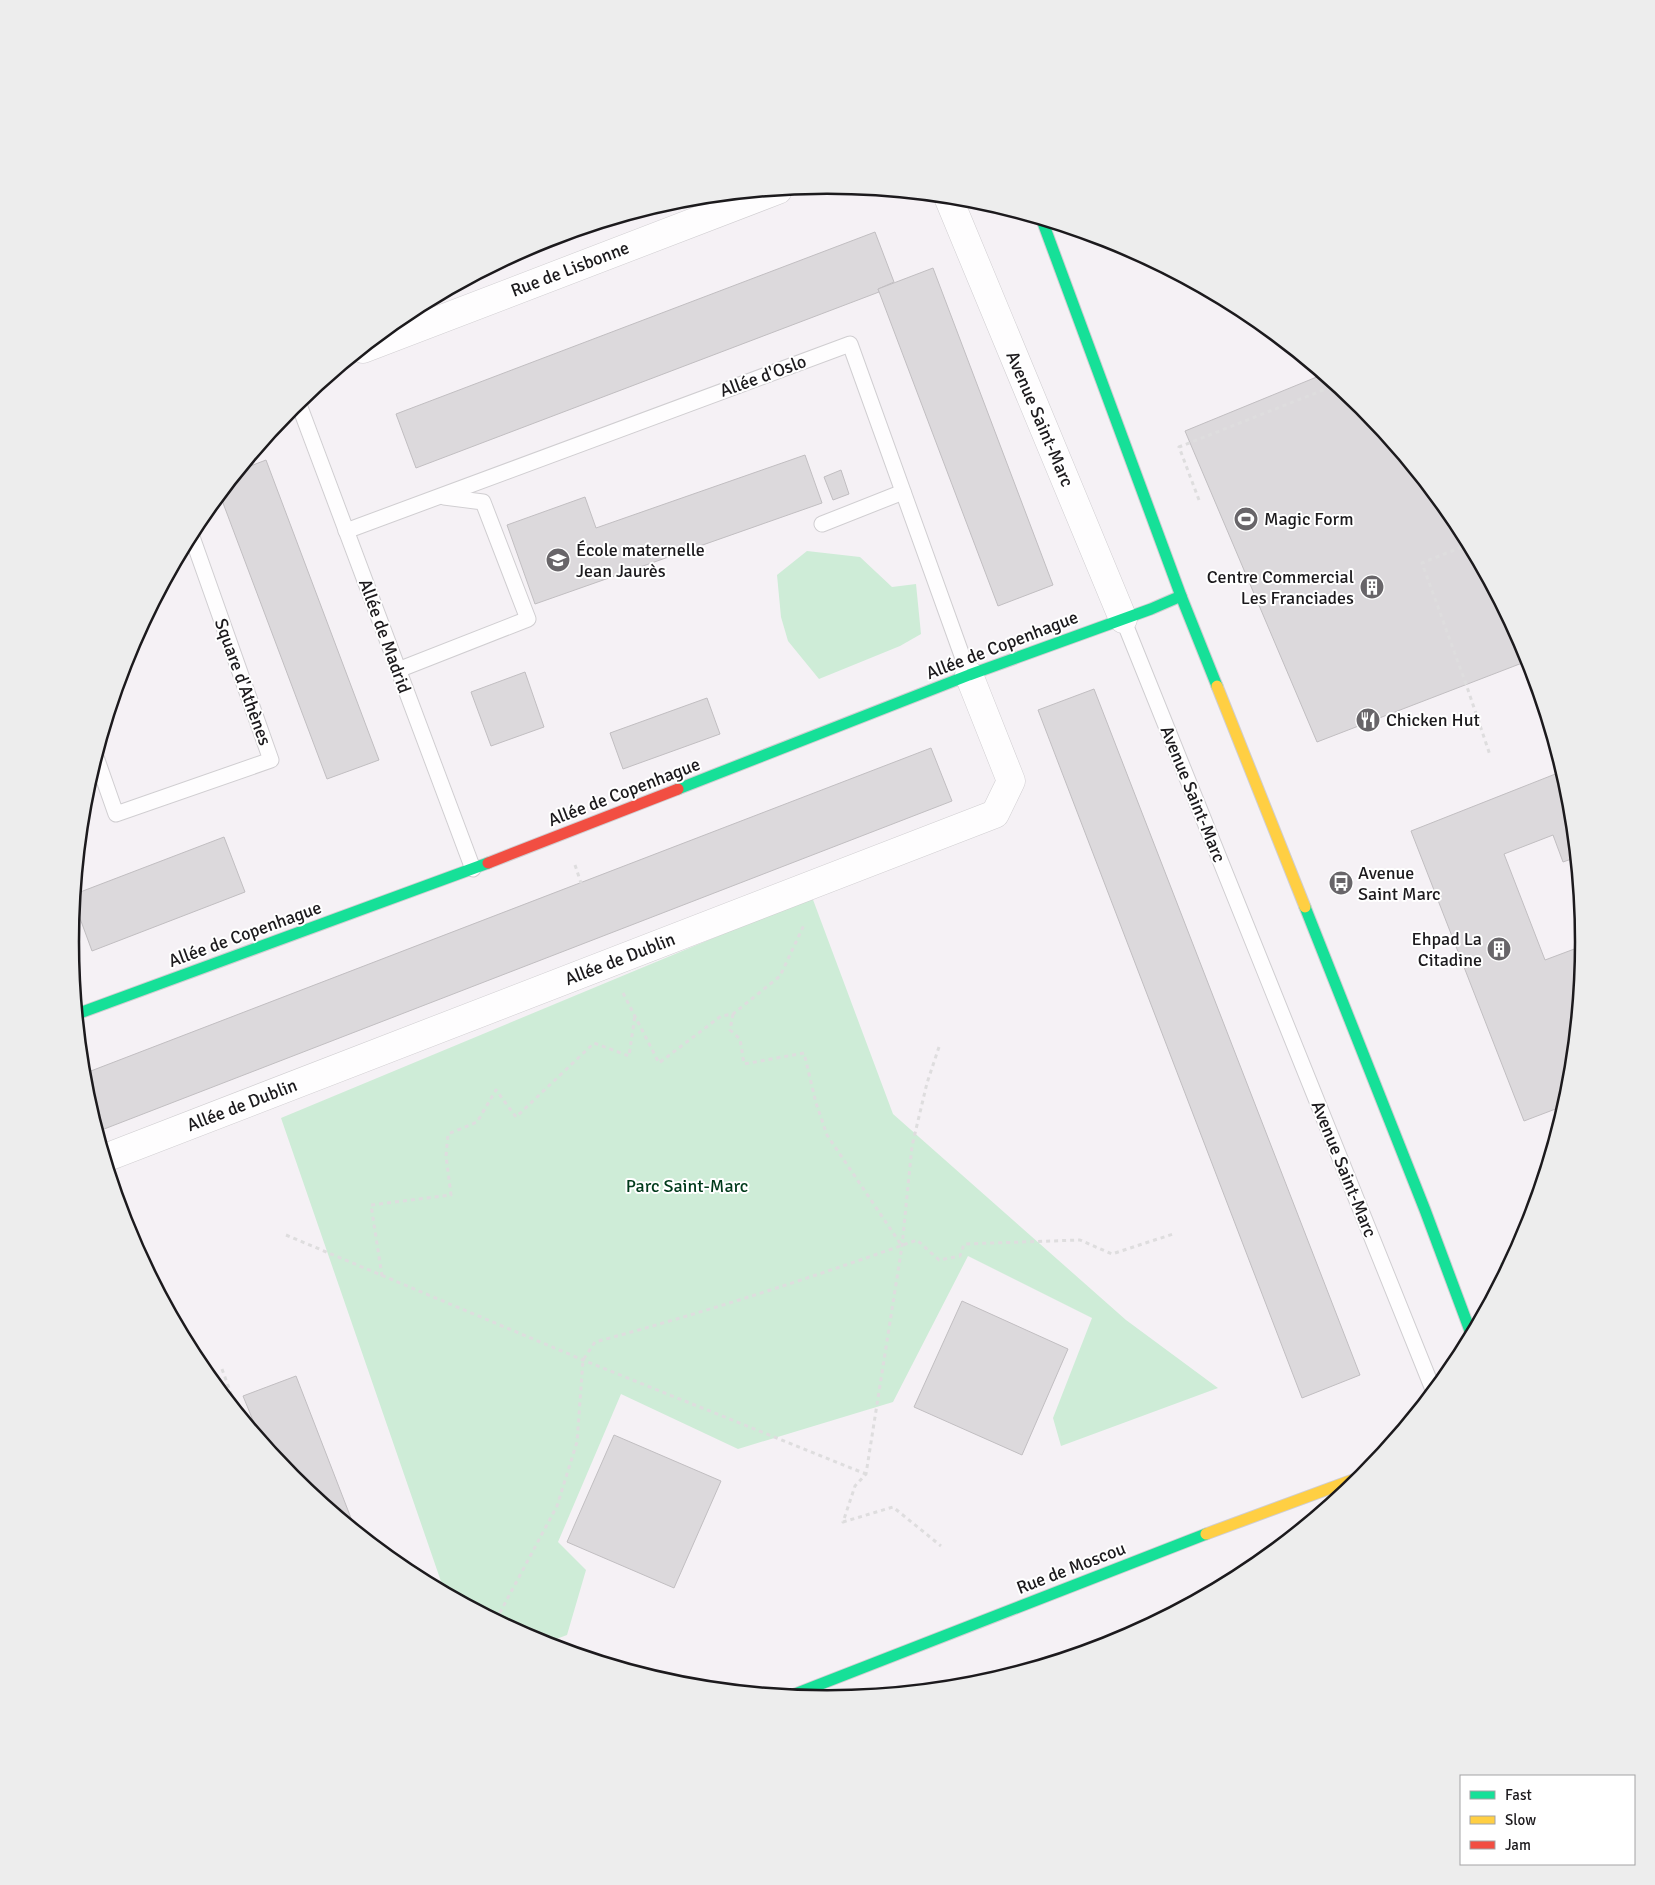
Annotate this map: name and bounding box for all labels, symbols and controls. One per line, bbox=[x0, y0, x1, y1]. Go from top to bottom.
street label: Rue de Lisbonne bbox=[508, 236, 632, 302]
street label: Avenue Saint-Marc bbox=[1002, 348, 1078, 490]
street label: Allée d'Oslo bbox=[717, 350, 809, 402]
sports icon: Magic Form bbox=[1233, 506, 1259, 532]
place label: Magic Form bbox=[1264, 508, 1354, 530]
place label: École maternelle Jean Jaurès bbox=[576, 539, 705, 582]
school or university icon: École maternelle Jean Jaurès bbox=[545, 547, 571, 573]
place label: Centre Commercial Les Franciades bbox=[1207, 566, 1354, 609]
building icon: Centre Commercial Les Franciades bbox=[1359, 574, 1385, 600]
street label: Allée de Madrid bbox=[354, 576, 416, 696]
street label: Allée de Copenhague bbox=[923, 606, 1081, 684]
street label: Square d'Athènes bbox=[210, 616, 276, 749]
restaurant icon: Chicken Hut bbox=[1355, 707, 1381, 733]
place label: Chicken Hut bbox=[1386, 709, 1480, 731]
street label: Avenue Saint-Marc bbox=[1156, 723, 1230, 865]
street label: Allée de Copenhague bbox=[545, 753, 703, 831]
place label: Avenue Saint Marc bbox=[1358, 862, 1441, 905]
bus stop icon: Avenue Saint Marc bbox=[1328, 870, 1354, 896]
street label: Allée de Copenhague bbox=[166, 896, 324, 972]
street label: Allée de Dublin bbox=[562, 928, 678, 990]
place label: Ehpad La Citadine bbox=[1412, 928, 1482, 971]
building icon: Ehpad La Citadine bbox=[1486, 936, 1512, 962]
street label: Allée de Dublin bbox=[184, 1074, 300, 1136]
street label: Avenue Saint-Marc bbox=[1307, 1098, 1381, 1240]
park label: Parc Saint-Marc bbox=[626, 1175, 748, 1197]
street label: Rue de Moscou bbox=[1013, 1537, 1129, 1599]
legend bbox=[1460, 1775, 1635, 1865]
text: Fast bbox=[1505, 1786, 1532, 1804]
text: Slow bbox=[1505, 1811, 1536, 1829]
text: Jam bbox=[1505, 1836, 1531, 1854]

